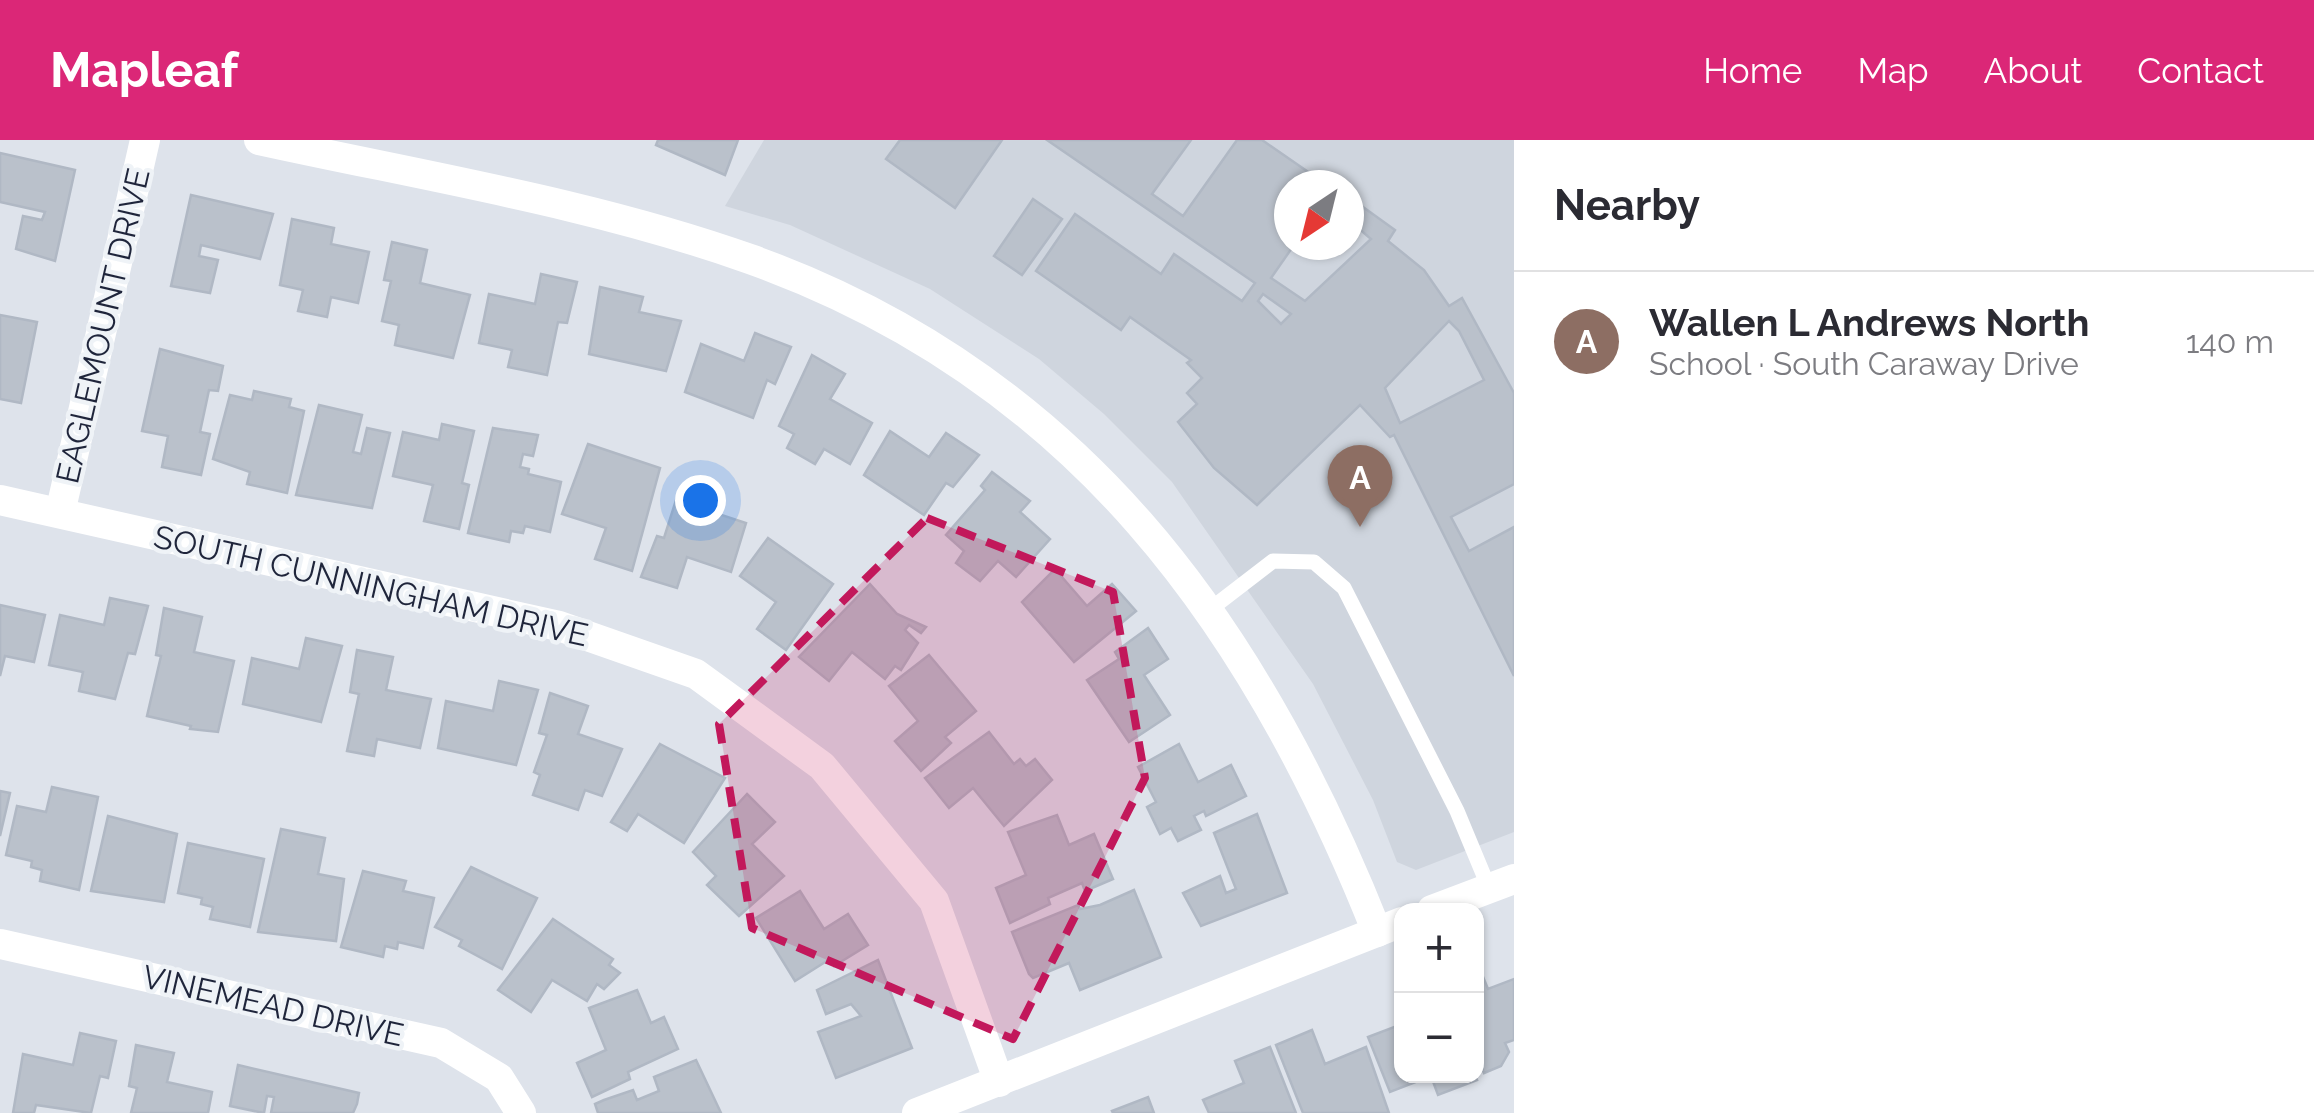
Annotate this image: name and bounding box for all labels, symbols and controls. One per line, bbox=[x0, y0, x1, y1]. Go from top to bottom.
text: Mapleaf bbox=[50, 42, 238, 98]
text: Home bbox=[1703, 50, 1802, 91]
text: Map bbox=[1857, 50, 1929, 91]
text: About bbox=[1984, 50, 2082, 91]
text: Contact bbox=[2137, 50, 2264, 91]
street label: EAGLEMOUNT DRIVE bbox=[48, 165, 157, 487]
north arrow bbox=[1274, 170, 1364, 260]
text: Nearby bbox=[1554, 181, 1700, 230]
text: Wallen L Andrews North bbox=[1649, 300, 2089, 345]
text: A bbox=[1576, 323, 1597, 360]
text: 140 m bbox=[2186, 323, 2274, 360]
text: School · South Caraway Drive bbox=[1649, 345, 2079, 382]
pin: A bbox=[1328, 444, 1392, 527]
your location bbox=[675, 475, 726, 526]
street label: SOUTH CUNNINGHAM DRIVE bbox=[150, 518, 592, 654]
map controls bbox=[1394, 903, 1484, 1083]
button: + bbox=[1394, 903, 1484, 993]
street label: VINEMEAD DRIVE bbox=[139, 957, 407, 1054]
button: − bbox=[1394, 993, 1484, 1083]

